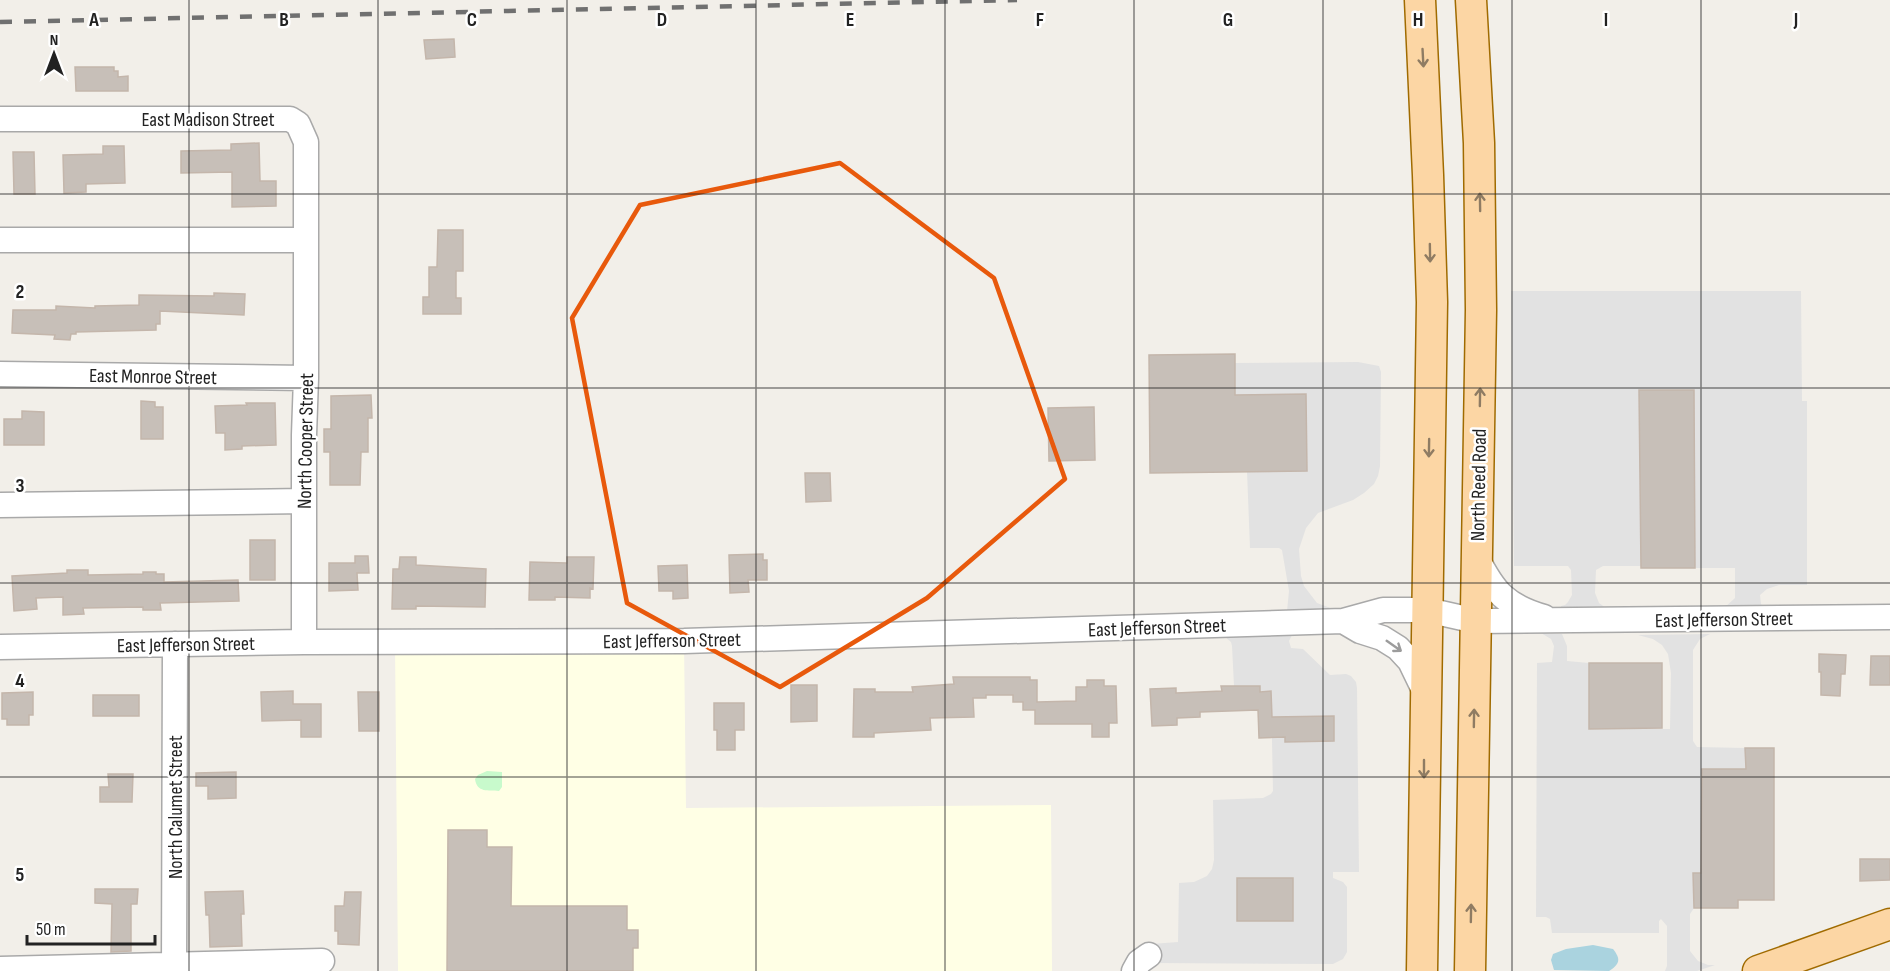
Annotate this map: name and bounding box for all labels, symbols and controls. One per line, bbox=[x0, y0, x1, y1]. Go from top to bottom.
text: A bbox=[88, 8, 99, 32]
text: B bbox=[279, 8, 289, 32]
text: C bbox=[467, 8, 477, 32]
text: D bbox=[657, 8, 667, 32]
text: E bbox=[846, 8, 854, 32]
text: F bbox=[1036, 8, 1044, 32]
text: G bbox=[1223, 8, 1233, 32]
text: H bbox=[1413, 8, 1423, 32]
text: I bbox=[1604, 8, 1608, 32]
text: J bbox=[1793, 8, 1798, 32]
north arrow bbox=[24, 24, 84, 84]
text: N bbox=[50, 31, 58, 50]
one-way arrow bbox=[1417, 48, 1428, 68]
street label: East Madison Street bbox=[141, 108, 275, 132]
one-way arrow bbox=[1474, 192, 1485, 212]
one-way arrow bbox=[1425, 243, 1436, 263]
text: 2 bbox=[16, 280, 24, 304]
street label: East Monroe Street bbox=[89, 364, 217, 390]
street label: North Cooper Street bbox=[293, 373, 319, 509]
one-way arrow bbox=[1474, 387, 1485, 407]
street label: North Reed Road bbox=[1466, 429, 1492, 541]
one-way arrow bbox=[1424, 438, 1435, 458]
text: 3 bbox=[16, 474, 25, 498]
street label: East Jefferson Street bbox=[1655, 607, 1793, 633]
street label: East Jefferson Street bbox=[1088, 614, 1227, 642]
street label: East Jefferson Street bbox=[603, 628, 741, 654]
street label: East Jefferson Street bbox=[117, 632, 255, 658]
one-way arrow bbox=[1385, 640, 1401, 652]
text: 4 bbox=[15, 669, 25, 693]
one-way arrow bbox=[1468, 708, 1480, 728]
street label: North Calumet Street bbox=[164, 735, 188, 879]
one-way arrow bbox=[1418, 759, 1430, 779]
text: 5 bbox=[16, 863, 25, 887]
one-way arrow bbox=[1465, 903, 1477, 923]
scale bar bbox=[27, 908, 154, 946]
text: 50 m bbox=[36, 919, 66, 940]

